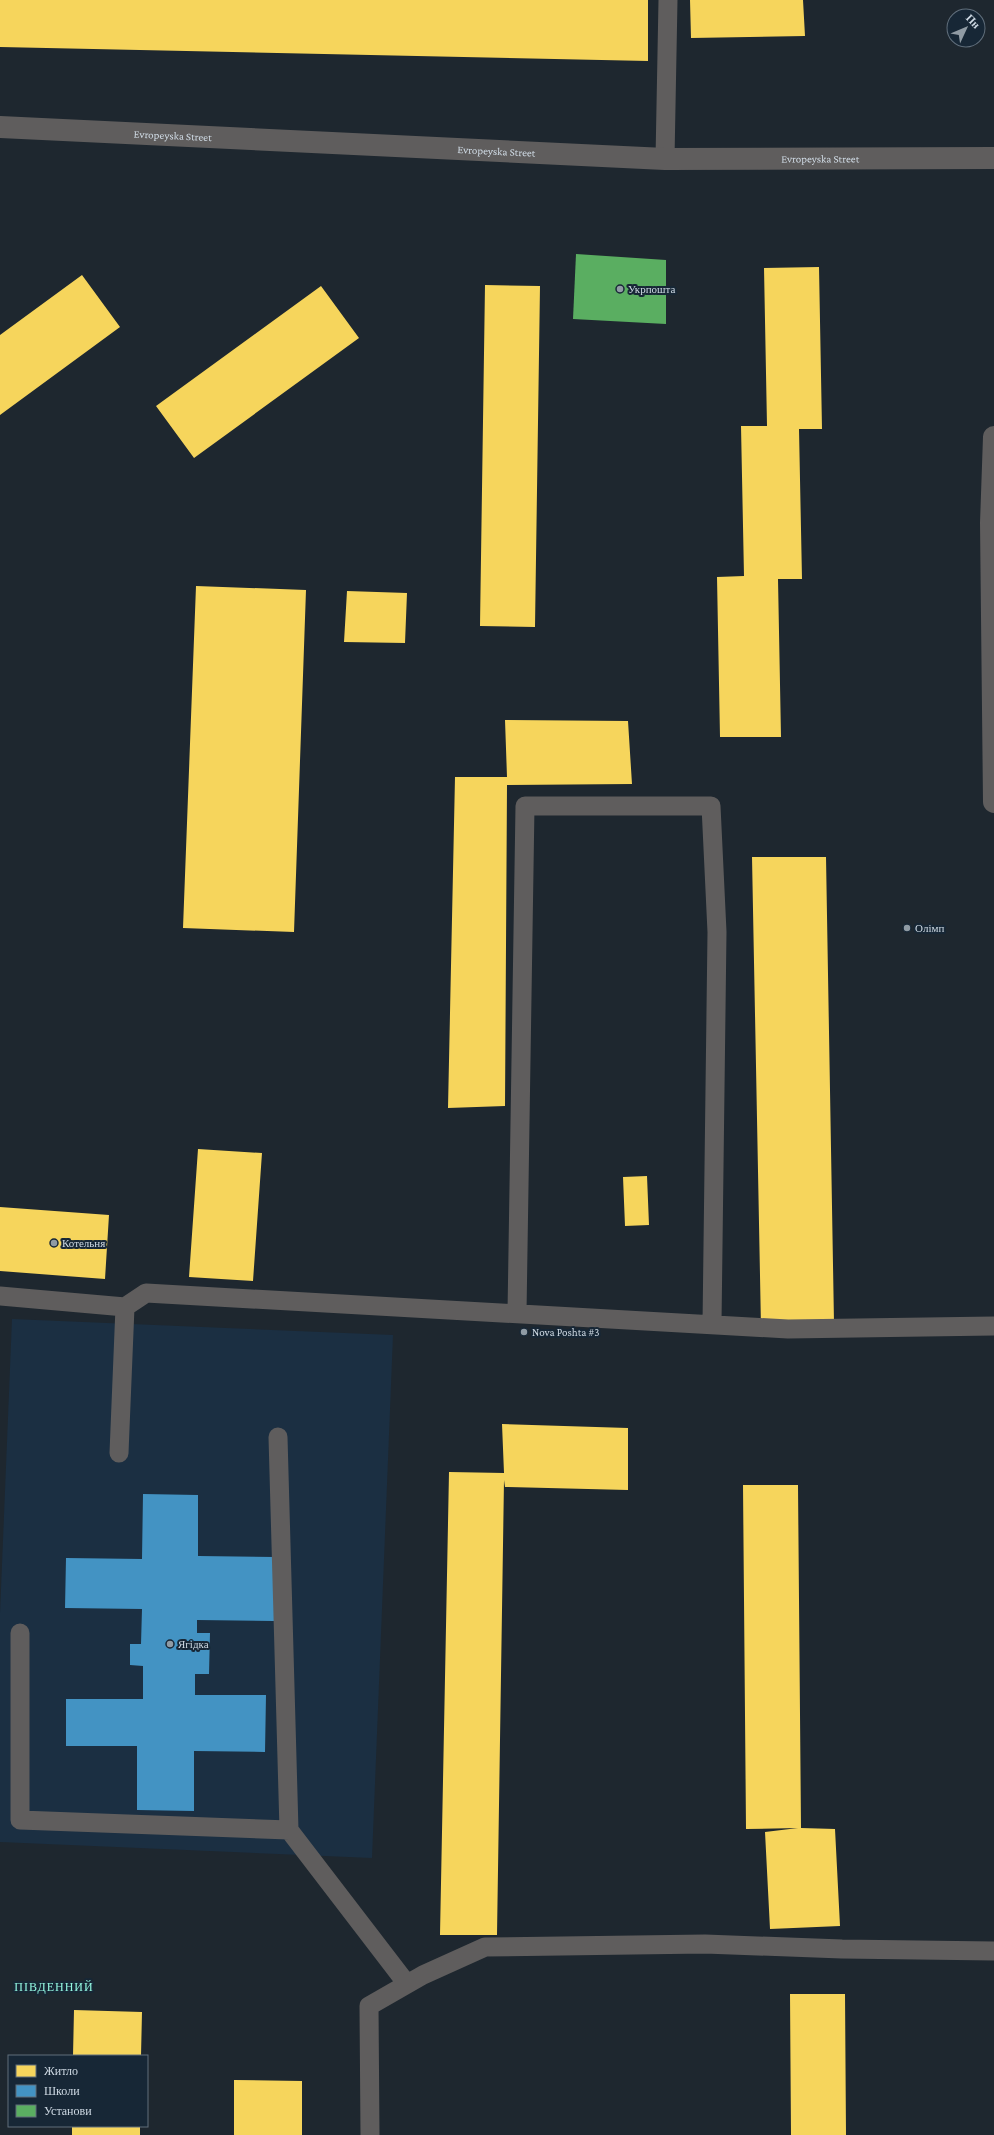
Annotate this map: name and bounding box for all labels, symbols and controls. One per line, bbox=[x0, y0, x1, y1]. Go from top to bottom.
north arrow bbox=[946, 8, 986, 48]
text: Пн bbox=[964, 12, 983, 31]
street label: Evropeyska Street bbox=[133, 127, 212, 143]
street label: Evropeyska Street bbox=[457, 143, 536, 159]
street label: Evropeyska Street bbox=[781, 152, 860, 166]
place label: Укрпошта bbox=[628, 283, 675, 295]
marker: Укрпошта bbox=[615, 284, 625, 294]
place label: Олімп bbox=[915, 922, 944, 934]
marker: Олімп bbox=[902, 923, 912, 933]
place label: Котельня bbox=[62, 1237, 105, 1249]
marker: Котельня bbox=[49, 1238, 59, 1248]
place label: Nova Poshta #3 bbox=[532, 1326, 599, 1338]
marker: Nova Poshta #3 bbox=[519, 1327, 529, 1337]
place label: Ягідка bbox=[178, 1638, 209, 1650]
marker: Ягідка bbox=[165, 1639, 175, 1649]
district label: ПІВДЕННИЙ bbox=[14, 1980, 94, 1994]
legend bbox=[8, 2055, 148, 2127]
text: Житло bbox=[44, 2064, 78, 2078]
text: Школи bbox=[44, 2084, 80, 2098]
text: Установи bbox=[44, 2104, 92, 2118]

